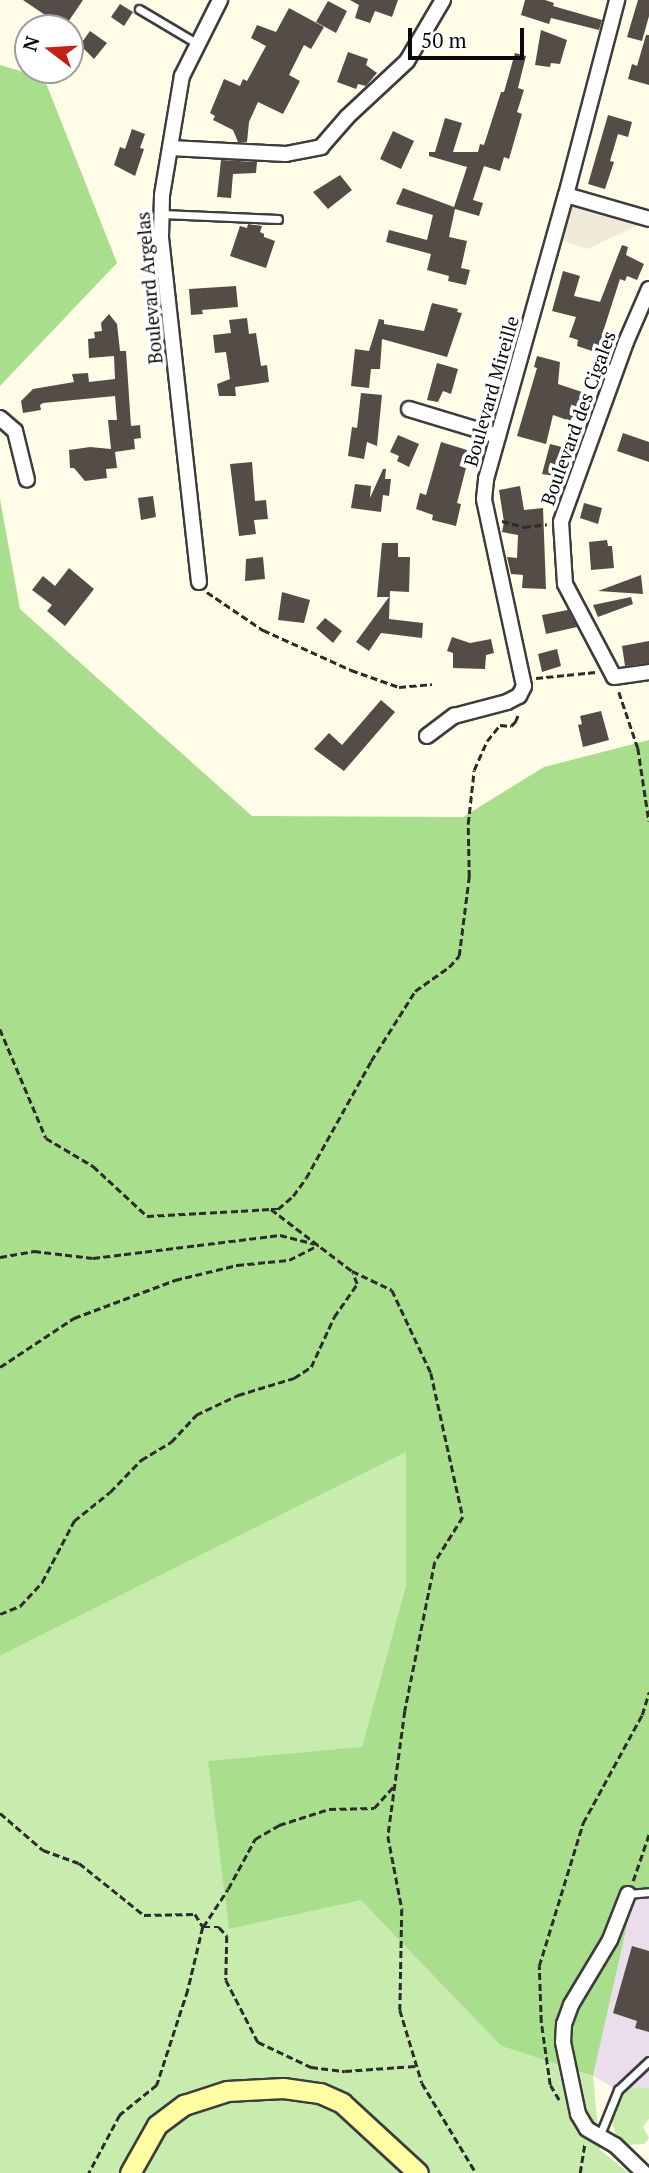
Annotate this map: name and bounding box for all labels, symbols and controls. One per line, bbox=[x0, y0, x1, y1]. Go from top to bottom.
north arrow bbox=[14, 14, 84, 84]
scale bar bbox=[411, 14, 526, 58]
text: 50 m bbox=[421, 26, 467, 54]
text: N bbox=[16, 33, 44, 54]
street label: Boulevard Argelas bbox=[131, 211, 167, 365]
street label: Boulevard Mireille bbox=[459, 313, 523, 469]
street label: Boulevard des Cigales bbox=[536, 328, 620, 508]

